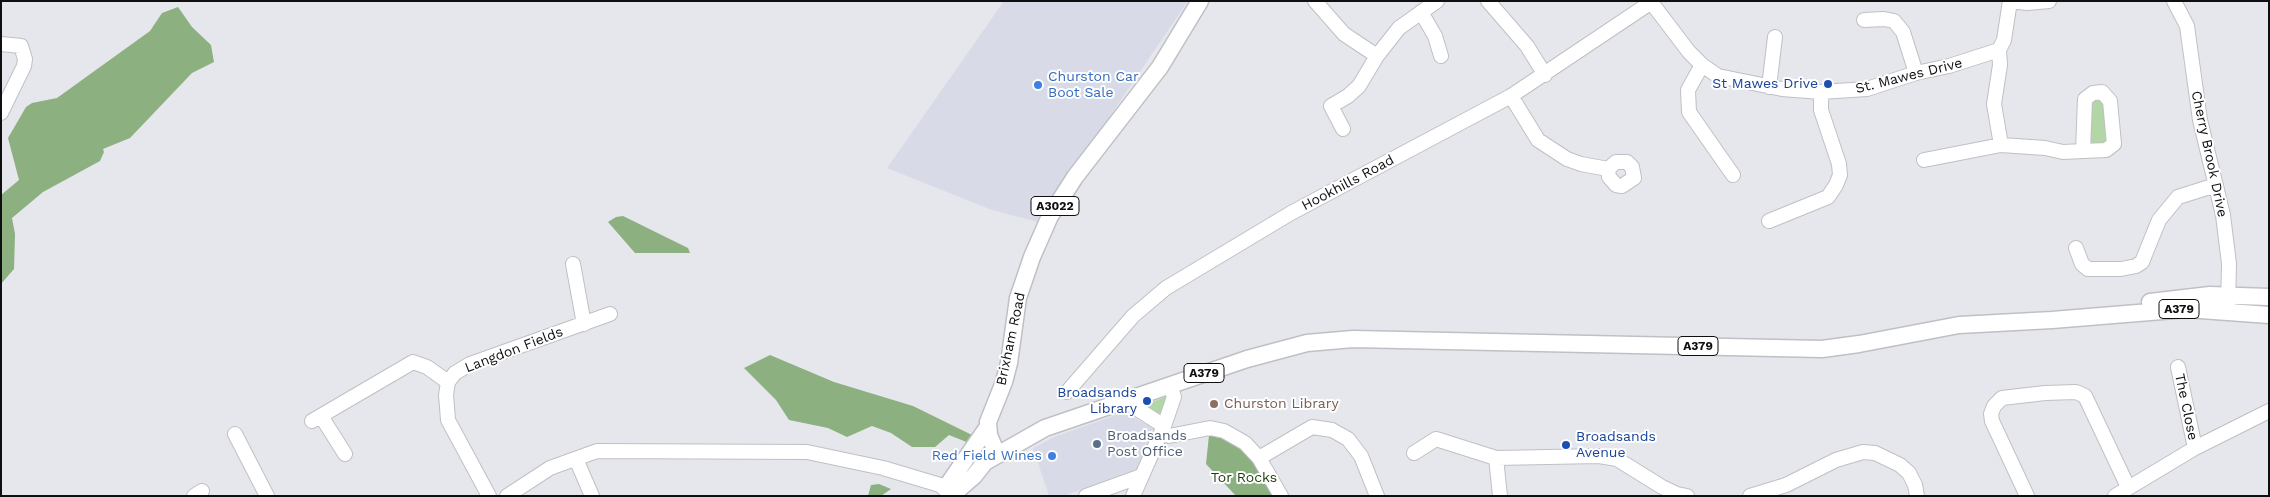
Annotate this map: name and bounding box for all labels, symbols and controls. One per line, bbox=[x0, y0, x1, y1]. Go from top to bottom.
street label: St. Mawes Drive bbox=[1854, 55, 1964, 97]
place label: Churston Car Boot Sale bbox=[1048, 69, 1139, 102]
place label: St Mawes Drive bbox=[1712, 76, 1818, 92]
marker: St Mawes Drive bbox=[1822, 78, 1834, 90]
marker: Churston Car Boot Sale bbox=[1032, 79, 1044, 91]
street label: Cherry Brook Drive bbox=[2187, 89, 2231, 219]
street label: Hookhills Road bbox=[1299, 152, 1397, 214]
road number: A3022 bbox=[1031, 197, 1079, 216]
street label: Brixham Road bbox=[993, 291, 1029, 387]
road number: A379 bbox=[2159, 300, 2199, 318]
street label: Langdon Fields bbox=[463, 324, 565, 376]
road number: A379 bbox=[1678, 336, 1718, 356]
road number: A379 bbox=[1184, 363, 1224, 382]
street label: The Close bbox=[2171, 372, 2201, 442]
place label: Broadsands Library bbox=[1057, 385, 1137, 418]
marker: Broadsands Library bbox=[1141, 395, 1153, 407]
place label: Churston Library bbox=[1224, 396, 1339, 412]
marker: Churston Library bbox=[1208, 398, 1220, 410]
place label: Broadsands Post Office bbox=[1107, 428, 1187, 461]
place label: Broadsands Avenue bbox=[1576, 429, 1656, 462]
marker: Broadsands Post Office bbox=[1091, 438, 1103, 450]
marker: Broadsands Avenue bbox=[1560, 439, 1572, 451]
place label: Red Field Wines bbox=[932, 448, 1042, 464]
marker: Red Field Wines bbox=[1046, 450, 1058, 462]
park label: Tor Rocks bbox=[1211, 470, 1277, 486]

